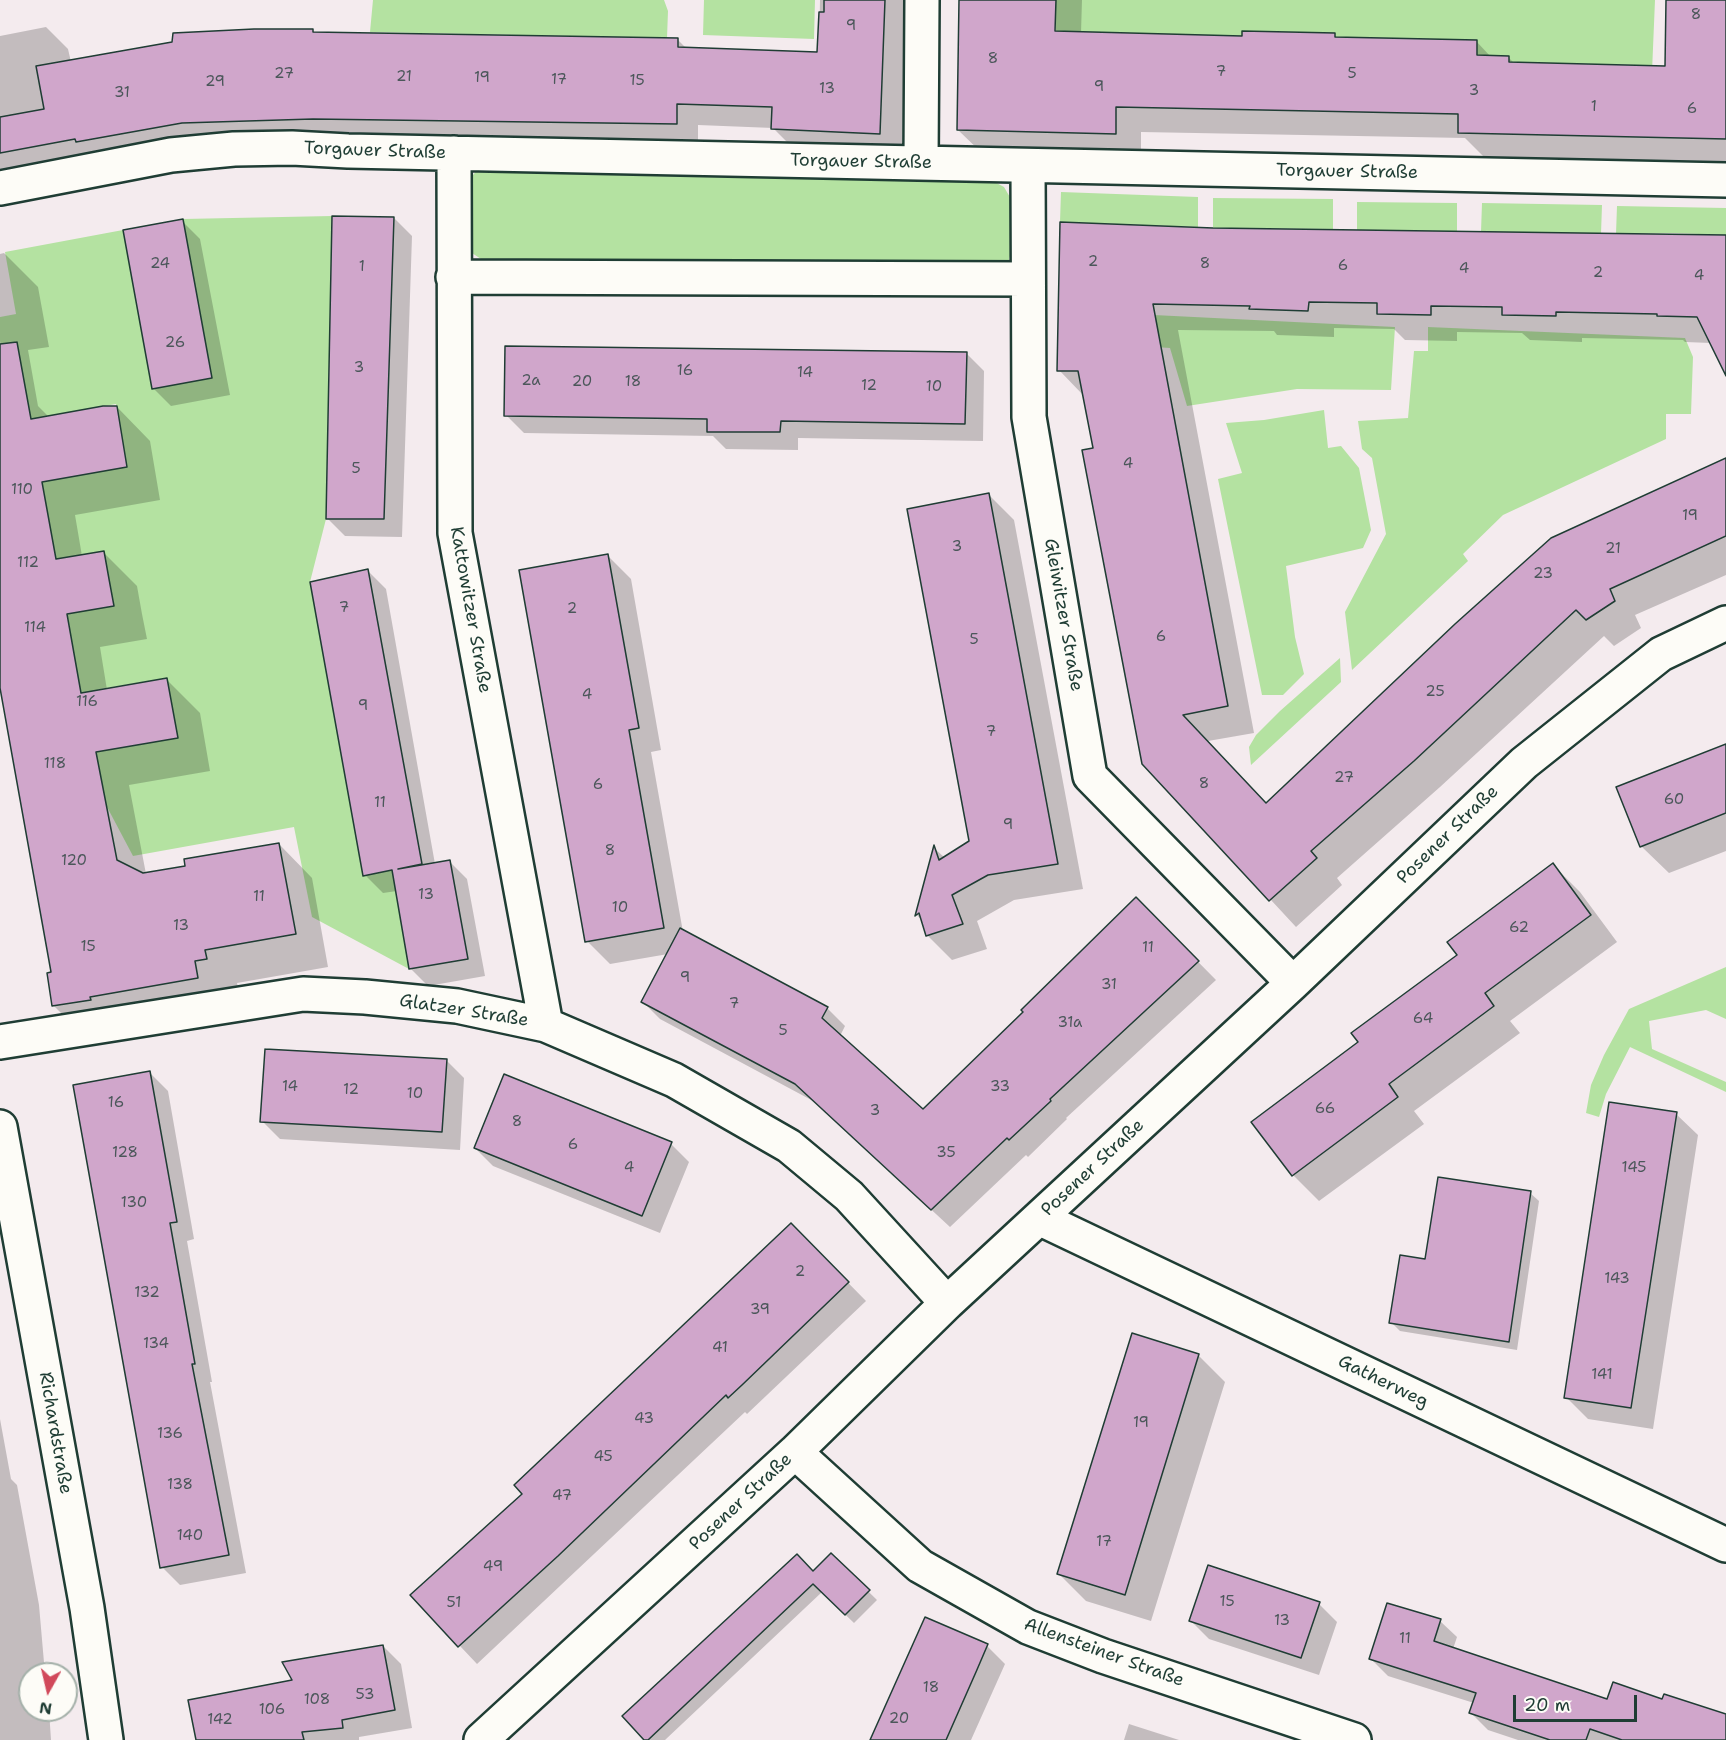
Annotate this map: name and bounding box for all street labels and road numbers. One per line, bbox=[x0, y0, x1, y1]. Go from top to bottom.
street label: Torgauer Straße bbox=[304, 138, 446, 164]
street label: Torgauer Straße bbox=[790, 150, 932, 174]
street label: Torgauer Straße bbox=[1276, 160, 1418, 184]
street label: Kattowitzer Straße bbox=[445, 525, 495, 695]
street label: Gleiwitzer Straße bbox=[1039, 537, 1087, 693]
street label: Posener Straße bbox=[1393, 781, 1503, 889]
street label: Glatzer Straße bbox=[398, 990, 530, 1032]
street label: Posener Straße bbox=[1037, 1115, 1149, 1221]
street label: Gatherweg bbox=[1334, 1351, 1432, 1413]
street label: Richardstraße bbox=[34, 1370, 76, 1496]
street label: Posener Straße bbox=[685, 1449, 797, 1555]
street label: Allensteiner Straße bbox=[1021, 1614, 1187, 1692]

